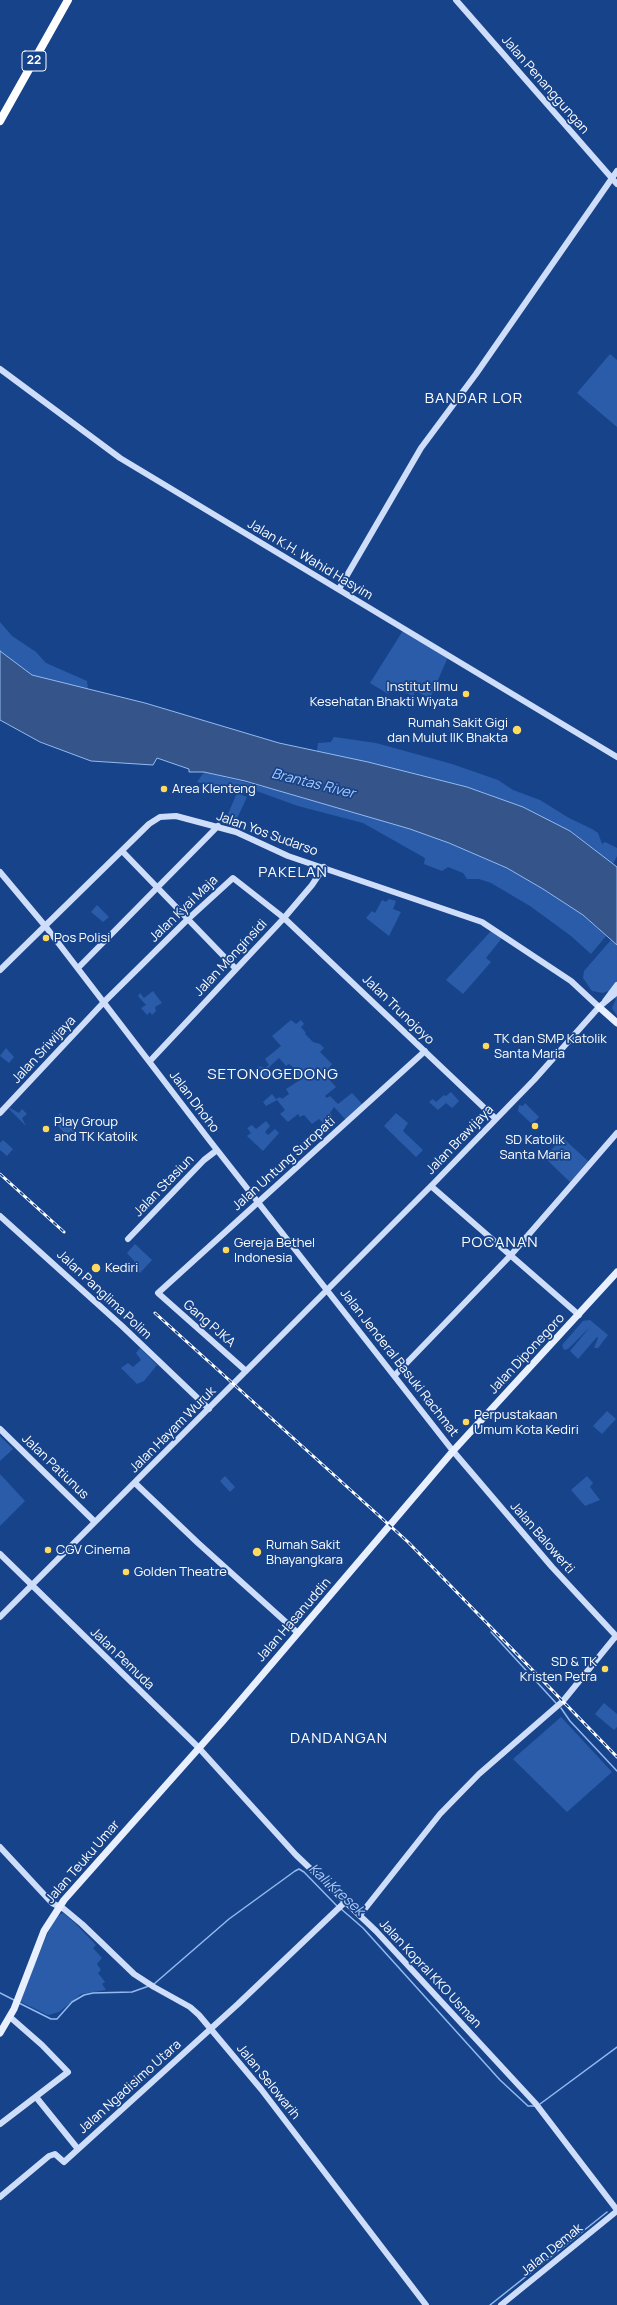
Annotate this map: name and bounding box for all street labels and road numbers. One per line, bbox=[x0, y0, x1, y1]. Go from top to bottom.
street label: Jalan Penanggungan bbox=[498, 33, 592, 137]
road number: 22 bbox=[22, 51, 46, 71]
street label: Jalan K.H. Wahid Hasyim bbox=[245, 516, 375, 604]
street label: Jalan Yos Sudarso bbox=[214, 808, 320, 860]
street label: Jalan Kyai Maja bbox=[147, 872, 221, 946]
street label: Jalan Monginsidi bbox=[191, 916, 271, 1000]
street label: Jalan Trunojoyo bbox=[359, 972, 437, 1048]
street label: Jalan Sriwijaya bbox=[9, 1013, 79, 1087]
street label: Jalan Dhoho bbox=[166, 1068, 222, 1136]
street label: Jalan Brawijaya bbox=[423, 1102, 497, 1178]
street label: Jalan Untung Suropati bbox=[229, 1114, 339, 1214]
street label: Jalan Stasiun bbox=[131, 1152, 197, 1220]
street label: Jalan Panglima Polim bbox=[54, 1247, 154, 1343]
street label: Jalan Jenderal Basuki Rachmat bbox=[336, 1286, 462, 1440]
street label: Gang PJKA bbox=[180, 1297, 238, 1351]
street label: Jalan Diponegoro bbox=[486, 1311, 568, 1397]
street label: Jalan Hayam Wuruk bbox=[127, 1384, 219, 1476]
street label: Jalan Patiunus bbox=[18, 1431, 92, 1503]
street label: Jalan Balowerti bbox=[507, 1499, 577, 1577]
street label: Jalan Hasanuddin bbox=[253, 1575, 335, 1665]
street label: Jalan Pemuda bbox=[87, 1625, 157, 1693]
street label: Jalan Teuku Umar bbox=[43, 1817, 123, 1907]
street label: Jalan Kopral KKO Usman bbox=[376, 1917, 484, 2031]
street label: Jalan Ngadisimo Utara bbox=[75, 2037, 185, 2137]
street label: Jalan Selowarih bbox=[233, 2041, 303, 2123]
street label: Jalan Demak bbox=[518, 2220, 586, 2280]

